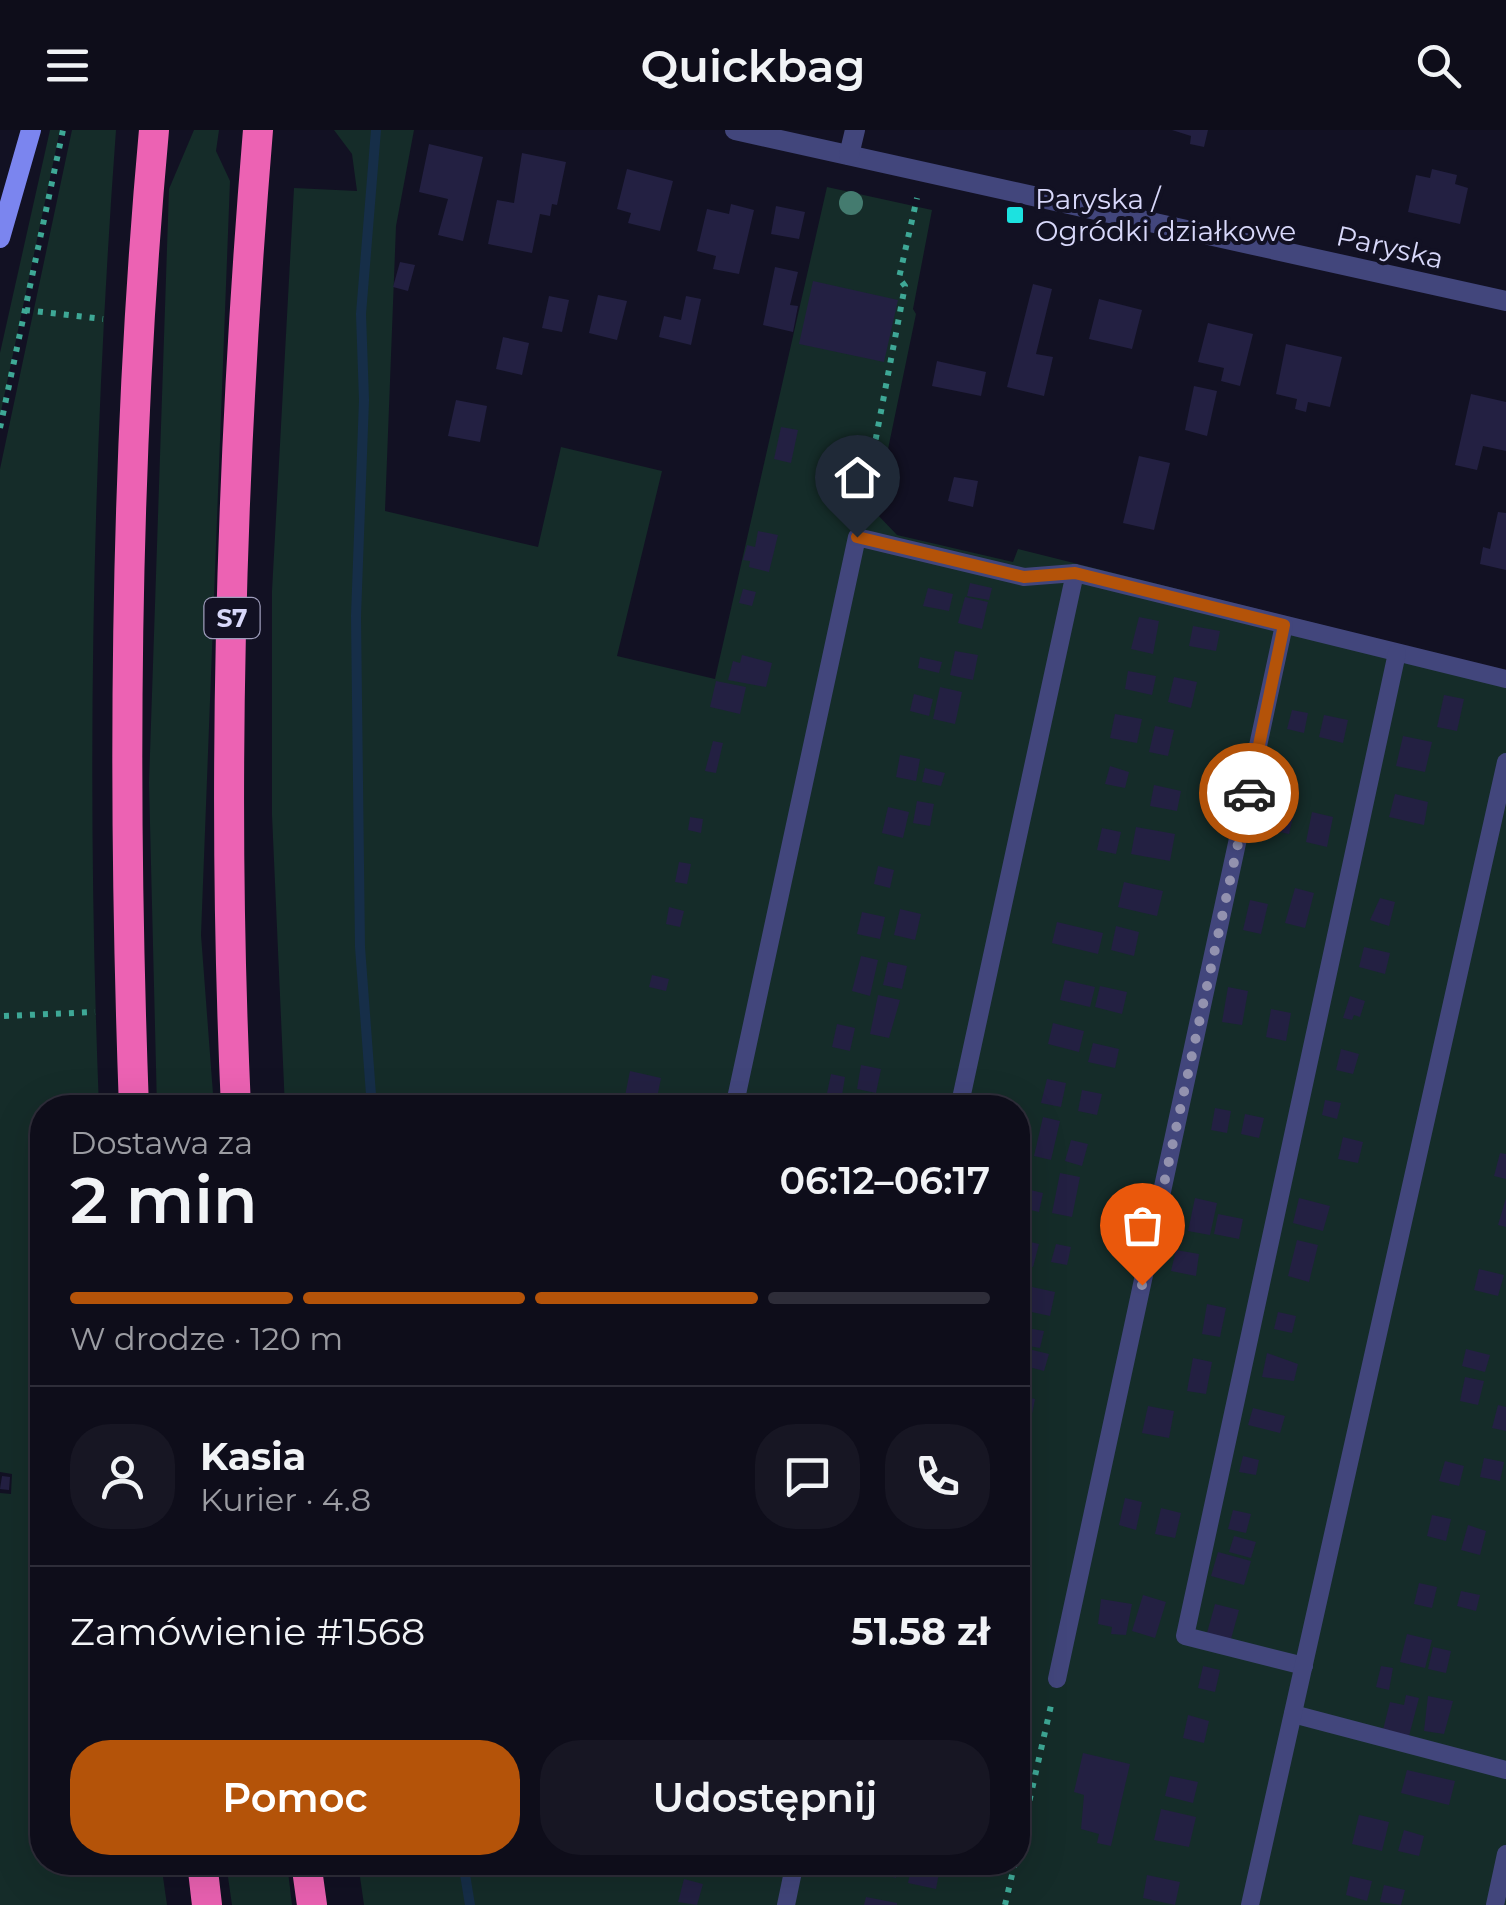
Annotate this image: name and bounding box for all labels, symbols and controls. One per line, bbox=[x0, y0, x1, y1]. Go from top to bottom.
icon: menu bbox=[40, 38, 95, 93]
text: Quickbag bbox=[640, 38, 866, 93]
icon: search bbox=[1411, 38, 1466, 93]
place label: Paryska / Ogródki działkowe bbox=[1035, 182, 1296, 248]
marker: Paryska / Ogródki działkowe bbox=[1004, 204, 1026, 226]
street label: Paryska bbox=[1333, 218, 1447, 276]
pin bbox=[815, 435, 900, 538]
icon: home bbox=[830, 450, 885, 505]
road number: S7 bbox=[204, 598, 260, 638]
courier bbox=[1199, 743, 1299, 843]
icon: car bbox=[1222, 766, 1277, 821]
text: Dostawa za bbox=[70, 1123, 253, 1162]
text: 06:12–06:17 bbox=[779, 1157, 990, 1204]
text: 2 min bbox=[70, 1160, 258, 1239]
pin bbox=[1100, 1183, 1185, 1286]
icon: bag bbox=[1115, 1198, 1170, 1253]
text: W drodze · 120 m bbox=[70, 1319, 343, 1358]
button: person bbox=[70, 1424, 175, 1529]
button: chat bbox=[755, 1424, 860, 1529]
button: phone bbox=[885, 1424, 990, 1529]
text: Kasia bbox=[200, 1433, 306, 1480]
text: Kurier · 4.8 bbox=[200, 1480, 371, 1519]
text: Zamówienie #1568 bbox=[70, 1608, 425, 1655]
text: 51.58 zł bbox=[851, 1608, 990, 1655]
button: Pomoc bbox=[70, 1740, 520, 1855]
button: Udostępnij bbox=[540, 1740, 990, 1855]

